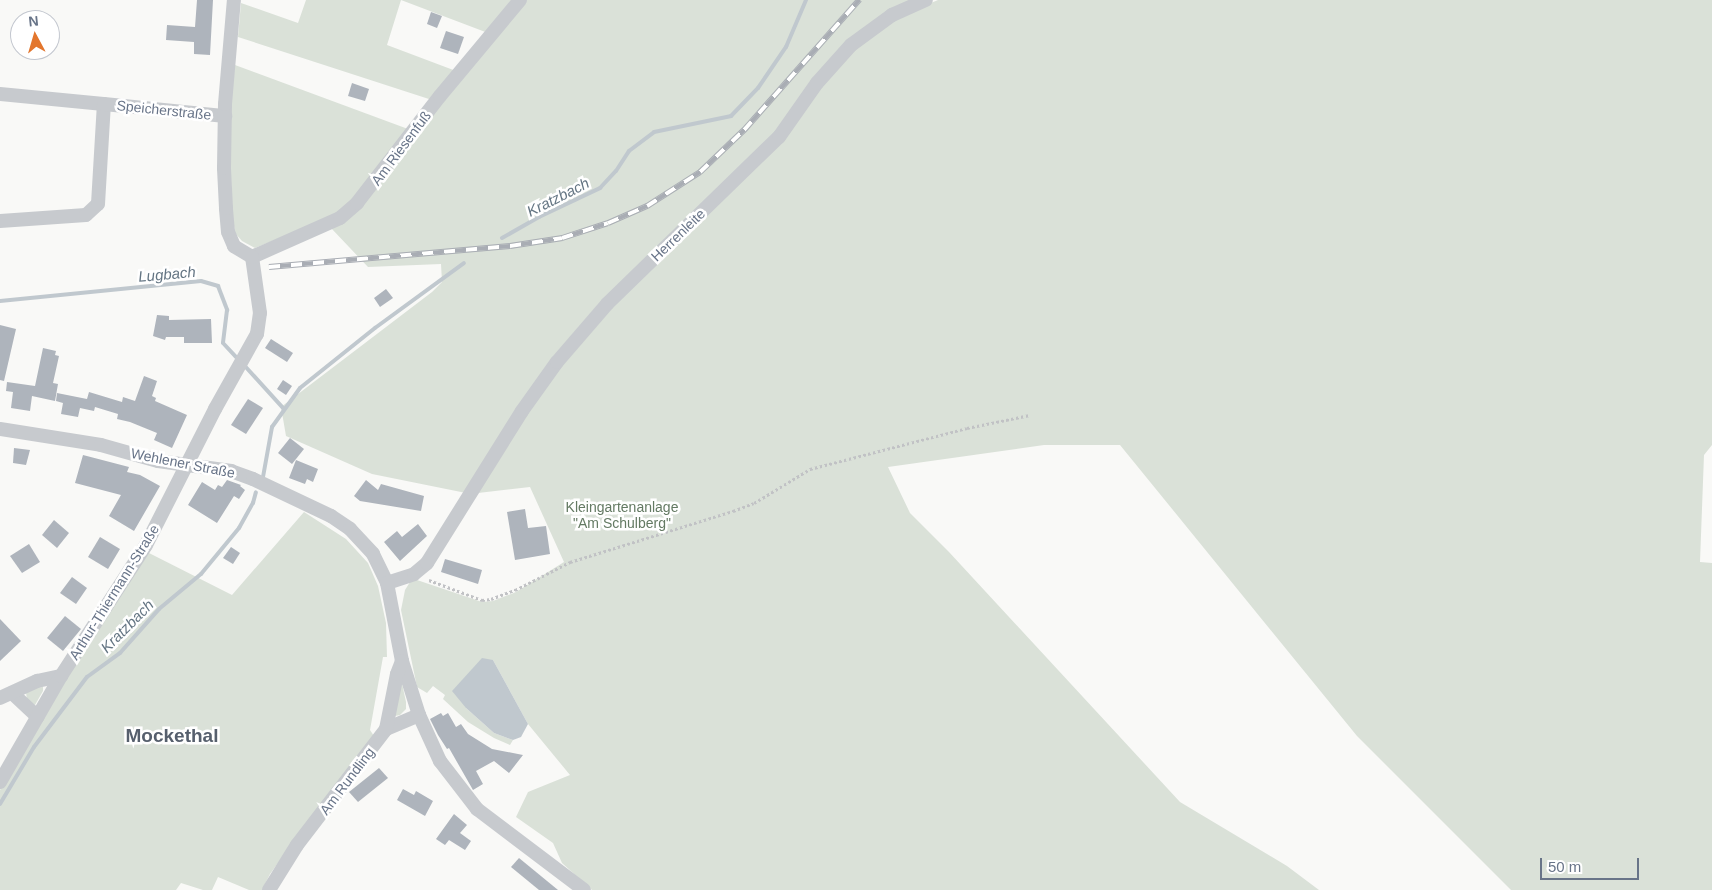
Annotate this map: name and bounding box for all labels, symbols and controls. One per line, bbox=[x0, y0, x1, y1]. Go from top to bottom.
north arrow bbox=[10, 10, 60, 60]
text: N bbox=[28, 13, 39, 30]
street label: Speicherstraße bbox=[116, 97, 212, 123]
street label: Am Riesenfuß bbox=[368, 108, 434, 188]
water label: Kratzbach bbox=[524, 174, 592, 220]
street label: Herrenleite bbox=[648, 205, 708, 265]
water label: Lugbach bbox=[138, 263, 196, 285]
street label: Wehlener Straße bbox=[130, 445, 236, 481]
park label: Kleingartenanlage "Am Schulberg" bbox=[566, 499, 678, 532]
street label: Arthur-Thiermann-Straße bbox=[65, 521, 163, 663]
water label: Kratzbach bbox=[97, 596, 157, 656]
district label: Mockethal bbox=[126, 725, 218, 747]
street label: Am Rundling bbox=[316, 744, 378, 818]
scale bar bbox=[1542, 848, 1641, 880]
text: 50 m bbox=[1548, 858, 1581, 875]

